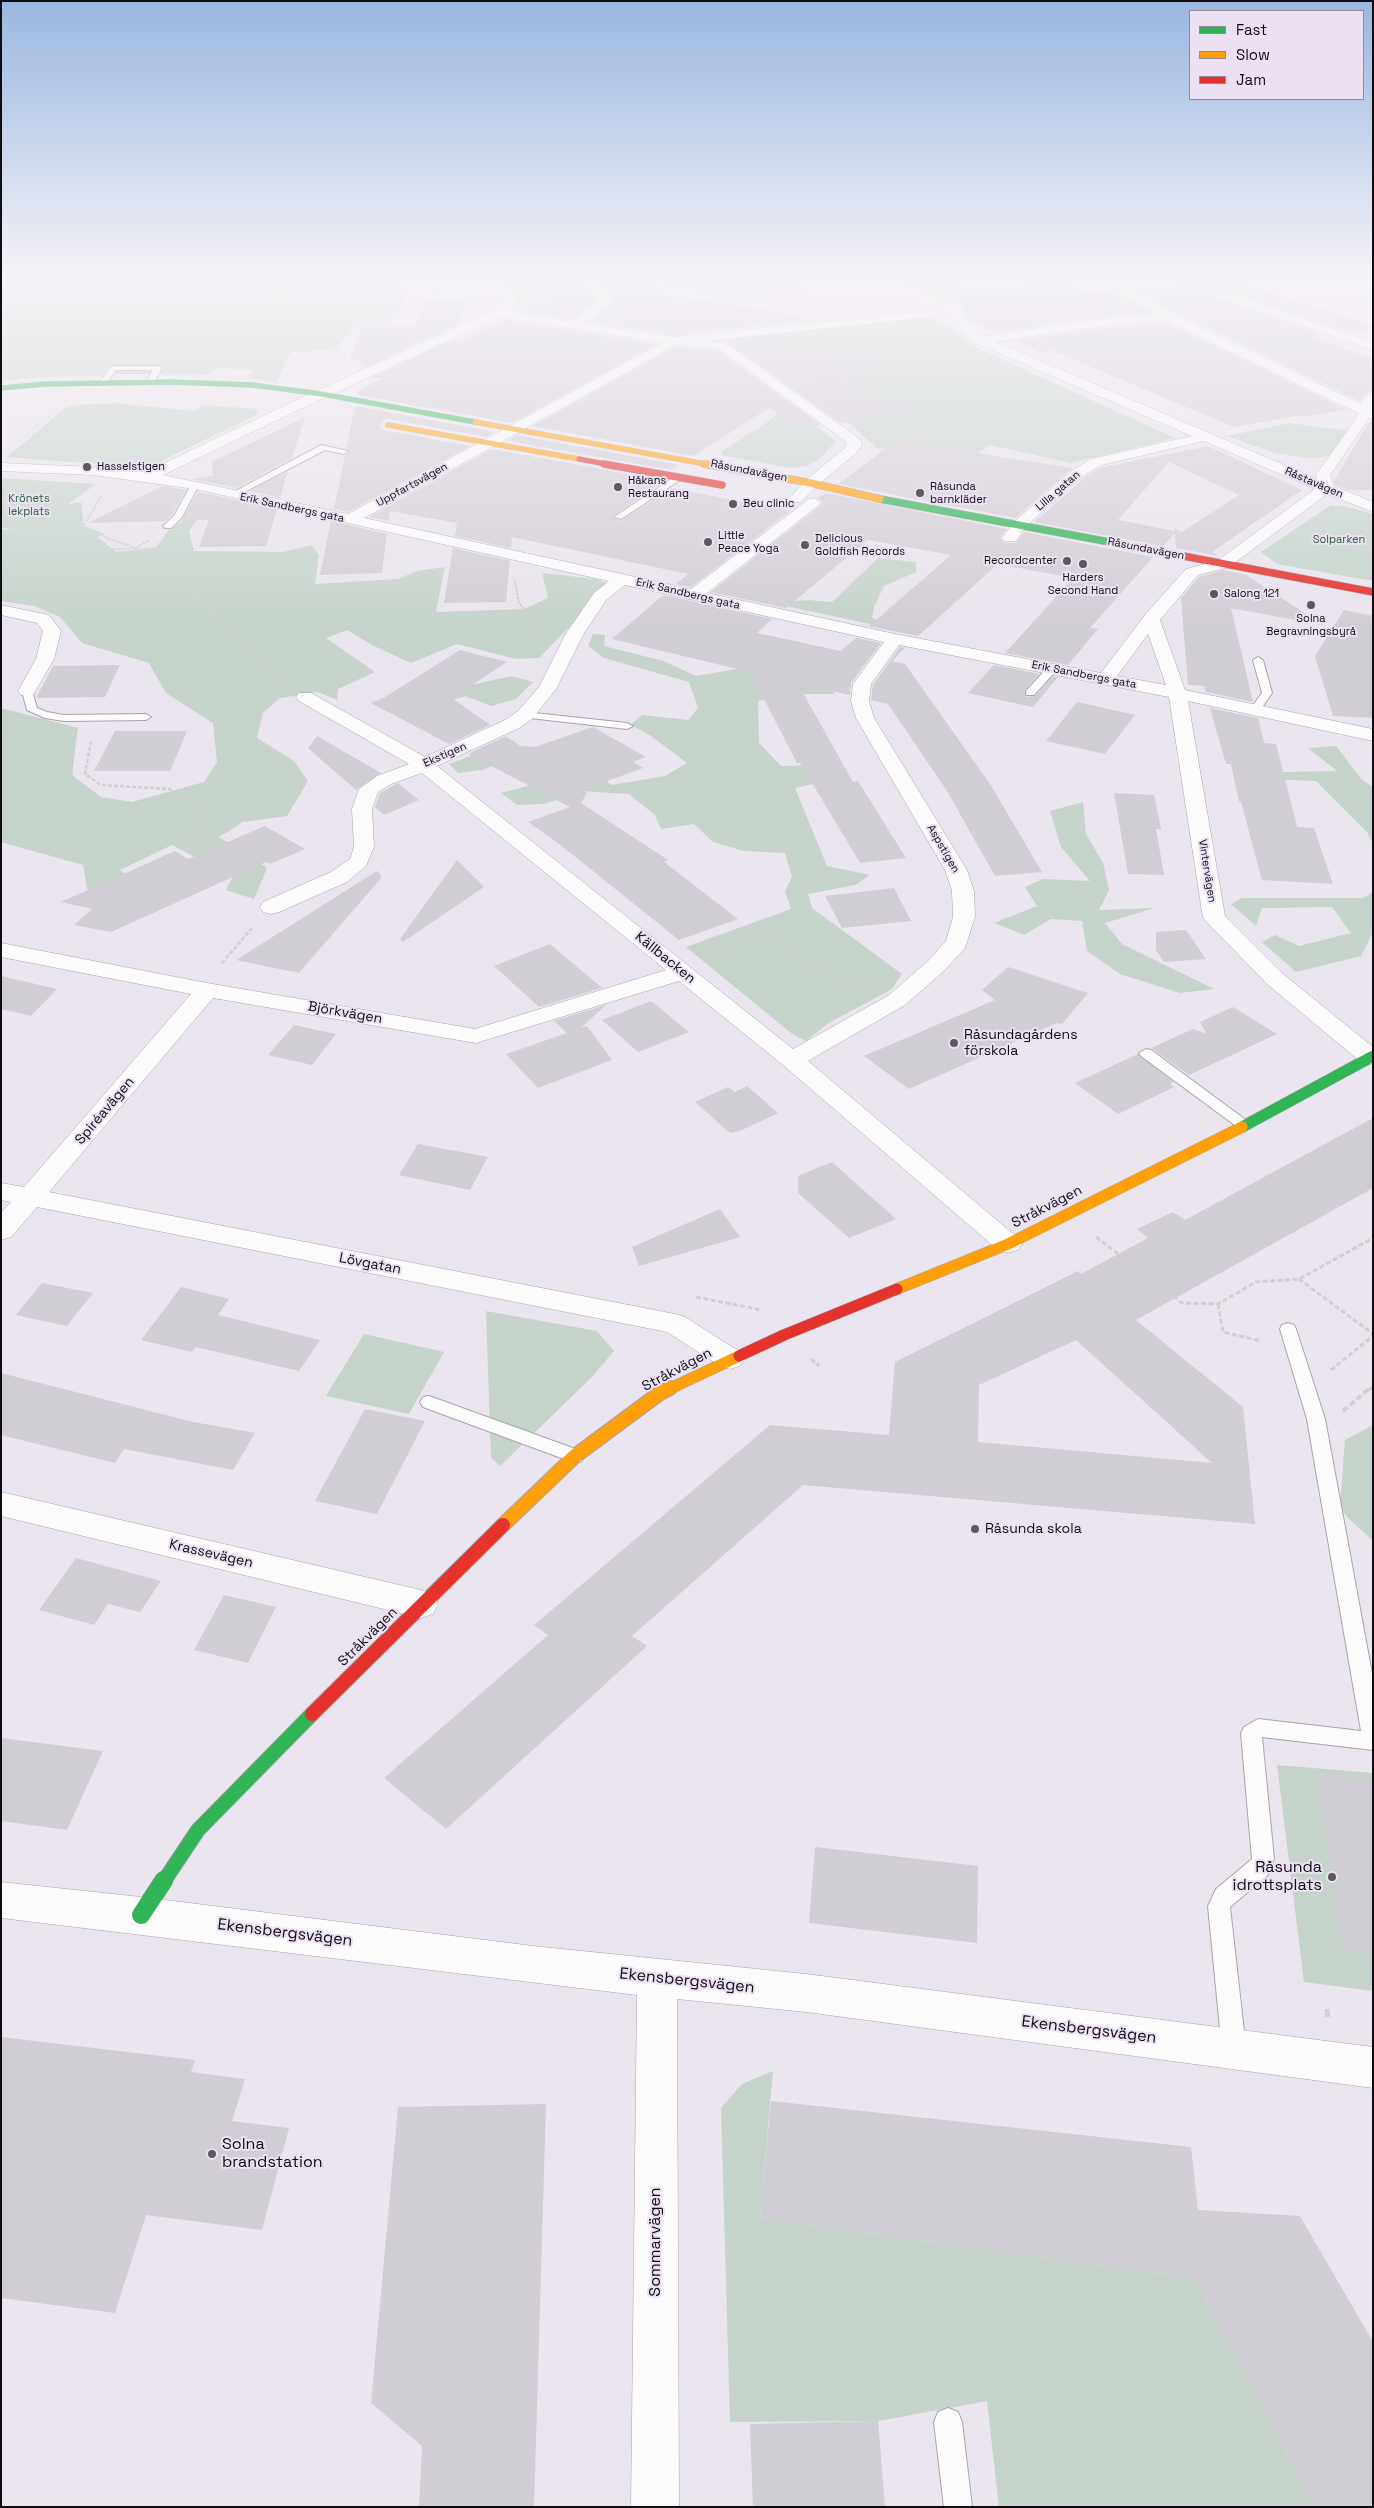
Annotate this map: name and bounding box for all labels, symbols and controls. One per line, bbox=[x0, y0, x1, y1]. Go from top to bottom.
legend bbox=[1189, 10, 1364, 100]
text: Fast bbox=[1236, 20, 1267, 39]
text: Slow bbox=[1236, 45, 1270, 64]
text: Jam bbox=[1236, 70, 1266, 89]
street label: Råsundavägen bbox=[710, 457, 788, 485]
place label: Hasselstigen bbox=[97, 460, 165, 474]
street label: Uppfartsvägen bbox=[374, 460, 450, 510]
marker: Hasselstigen bbox=[81, 461, 93, 473]
street label: Råstavägen bbox=[1283, 465, 1345, 501]
street label: Lilla gatan bbox=[1033, 468, 1083, 514]
place label: Håkans Restaurang bbox=[628, 474, 689, 500]
place label: Råsunda barnkläder bbox=[930, 480, 987, 506]
marker: Håkans Restaurang bbox=[612, 481, 624, 493]
marker: Råsunda barnkläder bbox=[914, 487, 926, 499]
street label: Erik Sandbergs gata bbox=[239, 490, 345, 526]
park label: Krönets lekplats bbox=[8, 492, 50, 518]
place label: Beu clinic bbox=[743, 497, 794, 511]
marker: Beu clinic bbox=[727, 498, 739, 510]
place label: Little Peace Yoga bbox=[718, 529, 779, 555]
place label: Delicious Goldfish Records bbox=[815, 532, 905, 558]
park label: Solparken bbox=[1313, 533, 1365, 547]
street label: Råsundavägen bbox=[1107, 535, 1185, 563]
marker: Little Peace Yoga bbox=[702, 536, 714, 548]
marker: Delicious Goldfish Records bbox=[799, 539, 811, 551]
place label: Recordcenter bbox=[984, 554, 1057, 568]
marker: Recordcenter bbox=[1061, 555, 1073, 567]
marker: Harders Second Hand bbox=[1077, 558, 1089, 570]
place label: Harders Second Hand bbox=[1048, 571, 1118, 597]
street label: Erik Sandbergs gata bbox=[635, 576, 741, 612]
place label: Salong 121 bbox=[1224, 587, 1279, 601]
marker: Salong 121 bbox=[1208, 588, 1220, 600]
marker: Solna Begravningsbyrå bbox=[1305, 599, 1317, 611]
place label: Solna Begravningsbyrå bbox=[1266, 612, 1356, 638]
street label: Erik Sandbergs gata bbox=[1031, 658, 1137, 692]
street label: Ekstigen bbox=[421, 740, 469, 770]
street label: Aspstigen bbox=[924, 823, 962, 875]
street label: Vintervägen bbox=[1195, 838, 1219, 904]
street label: Källbacken bbox=[631, 929, 699, 987]
street label: Björkvägen bbox=[307, 998, 383, 1028]
place label: Råsundagårdens förskola bbox=[964, 1027, 1078, 1060]
marker: Råsundagårdens förskola bbox=[948, 1037, 960, 1049]
street label: Spiréavägen bbox=[72, 1074, 138, 1148]
street label: Stråkvägen bbox=[1009, 1182, 1085, 1232]
street label: Lövgatan bbox=[338, 1250, 402, 1278]
street label: Stråkvägen bbox=[639, 1345, 715, 1395]
place label: Råsunda skola bbox=[985, 1521, 1082, 1537]
marker: Råsunda skola bbox=[969, 1523, 981, 1535]
street label: Krassevägen bbox=[168, 1536, 254, 1572]
street label: Stråkvägen bbox=[335, 1604, 401, 1670]
place label: Råsunda idrottsplats bbox=[1232, 1858, 1322, 1896]
marker: Råsunda idrottsplats bbox=[1326, 1871, 1338, 1883]
street label: Ekensbergsvägen bbox=[216, 1915, 354, 1951]
street label: Ekensbergsvägen bbox=[618, 1964, 756, 1998]
street label: Ekensbergsvägen bbox=[1020, 2012, 1158, 2048]
place label: Solna brandstation bbox=[222, 2135, 323, 2173]
marker: Solna brandstation bbox=[206, 2148, 218, 2160]
street label: Sommarvägen bbox=[646, 2187, 666, 2297]

